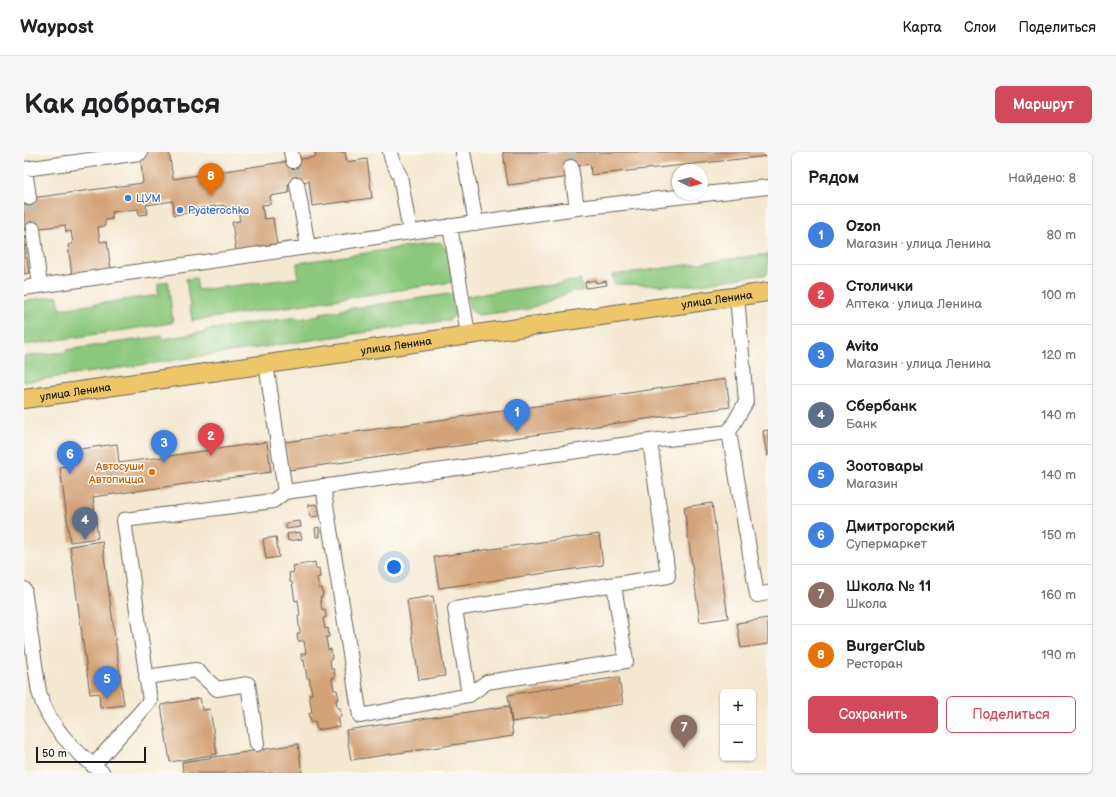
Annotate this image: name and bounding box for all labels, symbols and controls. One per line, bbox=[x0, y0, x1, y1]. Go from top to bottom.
text: Waypost bbox=[20, 16, 94, 39]
text: Карта bbox=[902, 19, 942, 36]
text: Слои bbox=[964, 19, 996, 36]
text: Поделиться bbox=[1018, 19, 1096, 36]
button: Маршрут bbox=[995, 86, 1092, 123]
text: Как добраться bbox=[24, 88, 221, 121]
pin: 8 bbox=[198, 163, 224, 196]
north arrow bbox=[672, 164, 708, 200]
text: Рядом bbox=[808, 168, 859, 188]
text: Найдено: 8 bbox=[1008, 170, 1076, 186]
place label: ЦУМ bbox=[136, 192, 161, 205]
marker: ЦУМ bbox=[123, 193, 133, 203]
place label: Pyaterochka bbox=[188, 204, 249, 217]
marker: Pyaterochka bbox=[175, 205, 185, 215]
text: Ozon bbox=[846, 217, 881, 236]
text: 1 bbox=[818, 227, 824, 243]
text: 80 m bbox=[1047, 227, 1076, 243]
text: Магазин · улица Ленина bbox=[846, 236, 991, 252]
text: Столички bbox=[846, 277, 913, 296]
text: 2 bbox=[817, 287, 825, 303]
text: 100 m bbox=[1041, 287, 1076, 303]
street label: улица Ленина bbox=[680, 288, 754, 311]
text: Аптека · улица Ленина bbox=[846, 296, 982, 312]
street label: улица Ленина bbox=[360, 334, 433, 357]
text: Avito bbox=[846, 337, 879, 356]
text: 3 bbox=[817, 347, 825, 363]
text: 120 m bbox=[1041, 347, 1076, 363]
text: Магазин · улица Ленина bbox=[846, 356, 991, 372]
street label: улица Ленина bbox=[39, 380, 112, 403]
text: Сбербанк bbox=[846, 397, 917, 416]
pin: 1 bbox=[504, 399, 530, 432]
text: 4 bbox=[817, 407, 825, 423]
text: 140 m bbox=[1041, 407, 1076, 423]
text: Банк bbox=[846, 416, 877, 432]
pin: 2 bbox=[198, 423, 224, 456]
pin: 3 bbox=[151, 430, 177, 463]
pin: 6 bbox=[57, 441, 83, 474]
text: Зоотовары bbox=[846, 457, 923, 476]
place label: Автосуши Автопицца bbox=[88, 460, 144, 486]
marker: Автосуши Автопицца bbox=[147, 467, 157, 477]
text: 5 bbox=[817, 467, 825, 483]
text: 140 m bbox=[1041, 467, 1076, 483]
text: Магазин bbox=[846, 476, 898, 492]
pin: 4 bbox=[72, 507, 98, 540]
text: Дмитрогорский bbox=[846, 517, 955, 536]
text: 6 bbox=[817, 527, 825, 543]
text: 150 m bbox=[1042, 527, 1076, 543]
text: Супермаркет bbox=[846, 536, 927, 552]
your location bbox=[384, 557, 404, 577]
text: Школа № 11 bbox=[846, 577, 931, 596]
text: 7 bbox=[817, 587, 825, 603]
text: 160 m bbox=[1041, 587, 1076, 603]
text: Школа bbox=[846, 596, 887, 612]
text: BurgerClub bbox=[846, 637, 925, 656]
text: 8 bbox=[817, 647, 825, 663]
text: 190 m bbox=[1042, 647, 1076, 663]
text: Ресторан bbox=[846, 656, 903, 672]
pin: 5 bbox=[94, 666, 120, 699]
map controls bbox=[720, 689, 756, 761]
button: + bbox=[720, 689, 756, 725]
button: Сохранить bbox=[808, 696, 938, 733]
button: Поделиться bbox=[946, 696, 1076, 733]
pin: 7 bbox=[671, 715, 697, 748]
button: − bbox=[720, 725, 756, 761]
scale bar bbox=[36, 745, 146, 764]
text: 50 m bbox=[42, 747, 67, 760]

